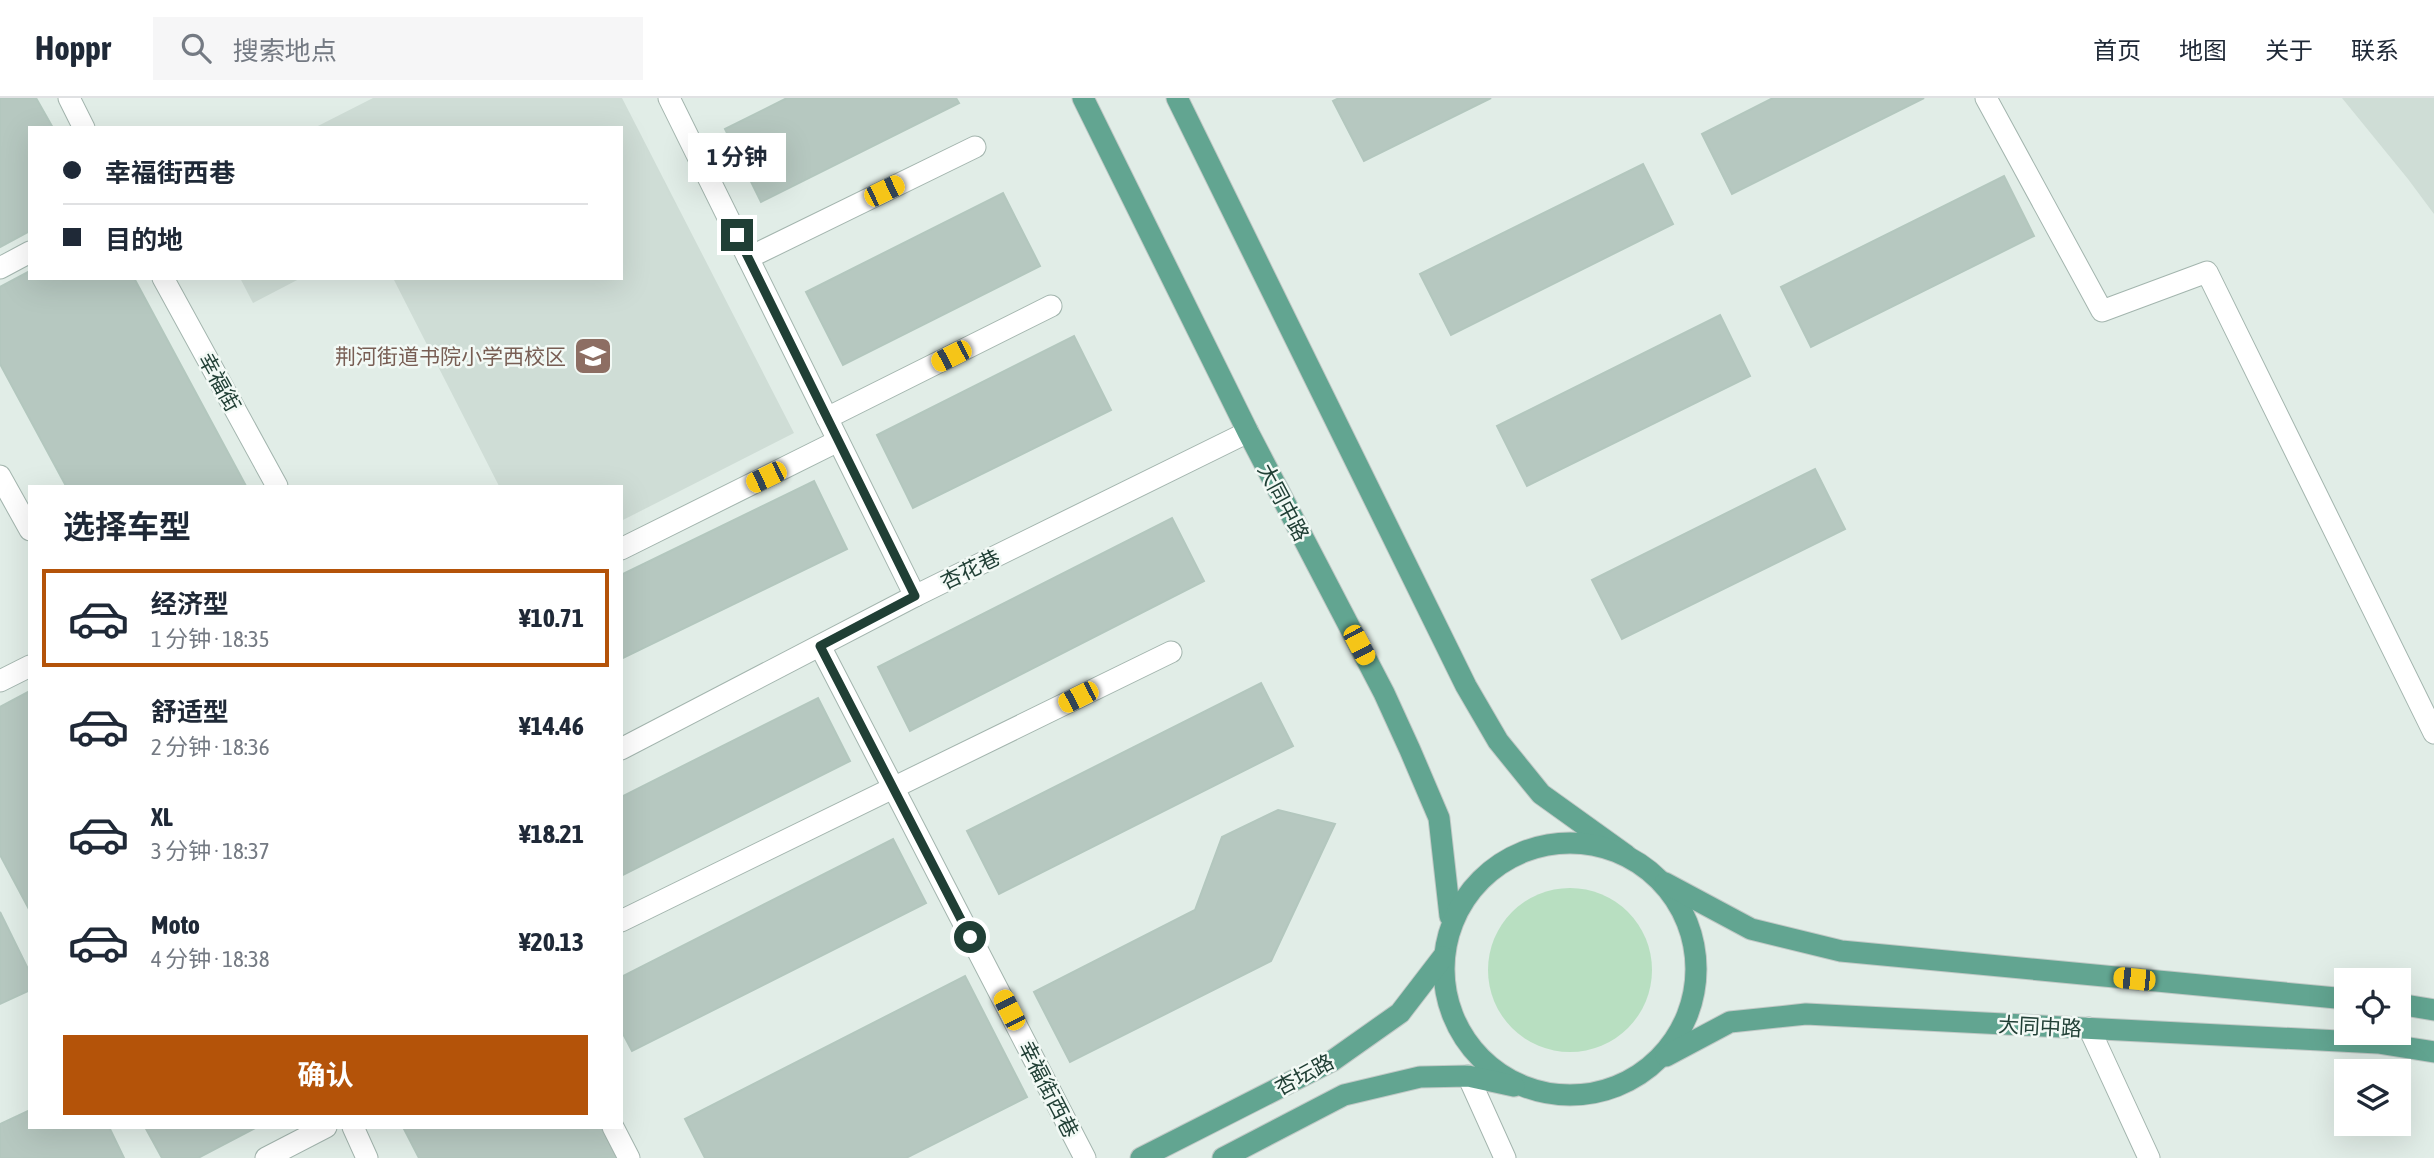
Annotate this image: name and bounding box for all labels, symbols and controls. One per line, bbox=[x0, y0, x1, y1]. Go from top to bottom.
search box bbox=[153, 17, 643, 80]
text: Hoppr bbox=[35, 29, 111, 67]
icon: search bbox=[177, 29, 215, 67]
text: 搜索地点 bbox=[233, 36, 337, 66]
text: 首页 bbox=[2093, 37, 2141, 64]
text: 地图 bbox=[2179, 37, 2227, 64]
text: 关于 bbox=[2265, 37, 2313, 64]
text: 联系 bbox=[2351, 37, 2399, 64]
callout: 1 分钟 bbox=[688, 134, 786, 183]
text: 1 分钟 bbox=[707, 144, 767, 170]
text: 幸福街西巷 bbox=[105, 158, 235, 188]
car bbox=[861, 172, 908, 210]
route end bbox=[721, 219, 753, 251]
text: 目的地 bbox=[105, 225, 183, 255]
school or university icon: 荆河街道书院小学西校区 bbox=[572, 335, 614, 377]
car bbox=[928, 337, 975, 375]
place label: 荆河街道书院小学西校区 bbox=[335, 344, 566, 368]
street label: 幸福街 bbox=[194, 349, 246, 415]
car bbox=[743, 458, 790, 496]
street label: 大同中路 bbox=[1254, 459, 1314, 545]
text: 选择车型 bbox=[63, 508, 191, 545]
street label: 杏花巷 bbox=[936, 544, 1004, 594]
icon: car bbox=[67, 587, 130, 650]
text: 经济型 bbox=[151, 589, 229, 619]
text: ¥10.71 bbox=[519, 603, 584, 633]
car bbox=[1340, 622, 1379, 668]
text: 1 分钟 · 18:35 bbox=[151, 626, 270, 652]
car bbox=[1055, 678, 1102, 716]
icon: car bbox=[67, 695, 130, 758]
text: 舒适型 bbox=[151, 697, 229, 727]
text: ¥14.46 bbox=[519, 711, 584, 741]
text: 2 分钟 · 18:36 bbox=[151, 734, 270, 760]
text: XL bbox=[151, 802, 173, 832]
icon: car bbox=[67, 803, 130, 866]
text: ¥18.21 bbox=[519, 819, 584, 849]
text: 3 分钟 · 18:37 bbox=[151, 838, 270, 864]
text: Moto bbox=[151, 910, 200, 940]
icon: car bbox=[67, 911, 130, 974]
route start bbox=[954, 921, 986, 953]
text: ¥20.13 bbox=[519, 927, 584, 957]
text: 4 分钟 · 18:38 bbox=[151, 946, 270, 972]
car bbox=[2113, 966, 2156, 992]
map controls bbox=[2334, 968, 2411, 1136]
button: locate bbox=[2334, 968, 2411, 1045]
car bbox=[991, 987, 1028, 1033]
street label: 大同中路 bbox=[1997, 1012, 2083, 1040]
button: 确认 bbox=[63, 1035, 588, 1115]
street label: 幸福街西巷 bbox=[1014, 1037, 1084, 1141]
street label: 杏坛路 bbox=[1271, 1049, 1337, 1099]
button: layers bbox=[2334, 1059, 2411, 1136]

